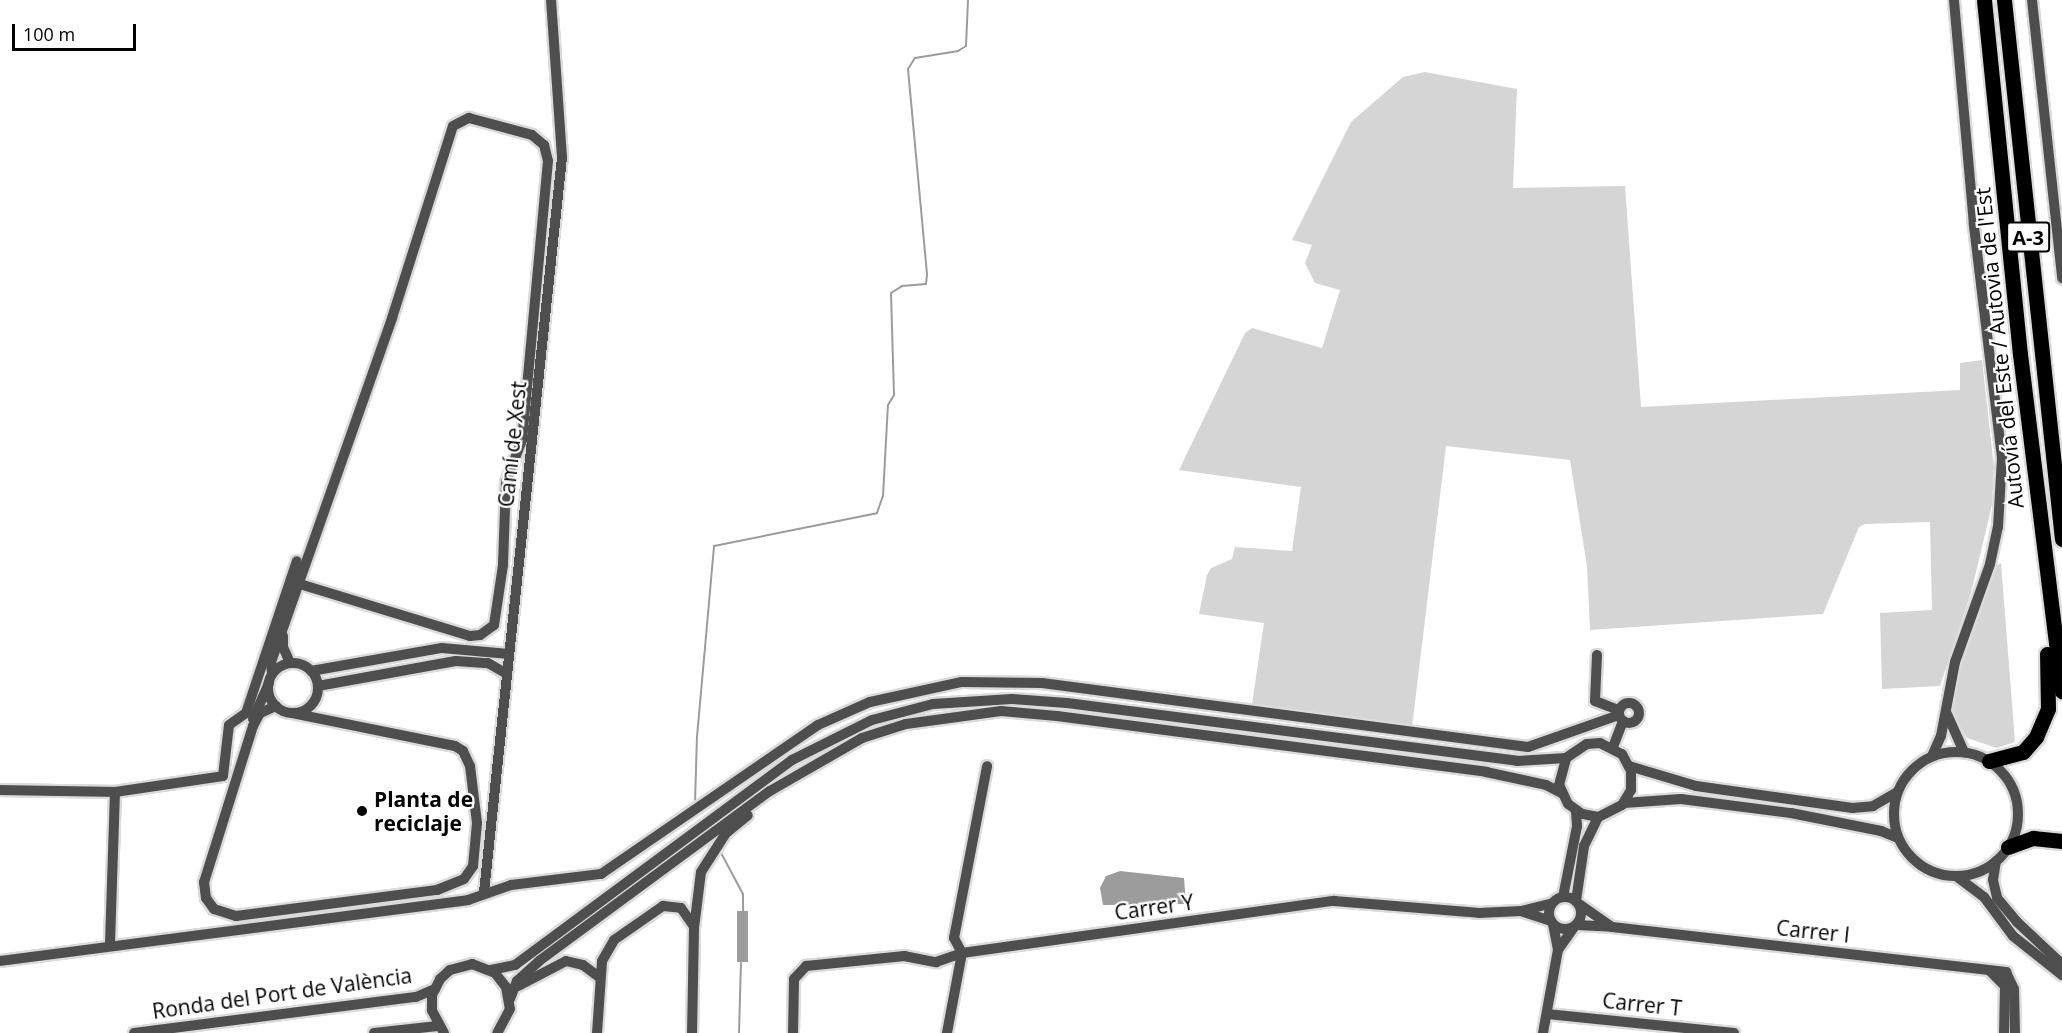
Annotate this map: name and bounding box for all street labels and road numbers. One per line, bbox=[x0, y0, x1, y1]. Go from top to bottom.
street label: Autovía del Este / Autovia de l'Est bbox=[1970, 186, 2028, 510]
road number: A-3 bbox=[2006, 220, 2050, 254]
street label: Camí de Xest bbox=[493, 380, 531, 508]
street label: Carrer Y bbox=[1113, 889, 1195, 925]
street label: Carrer I bbox=[1775, 915, 1851, 947]
street label: Ronda del Port de València bbox=[151, 962, 413, 1024]
street label: Carrer T bbox=[1601, 987, 1683, 1021]

